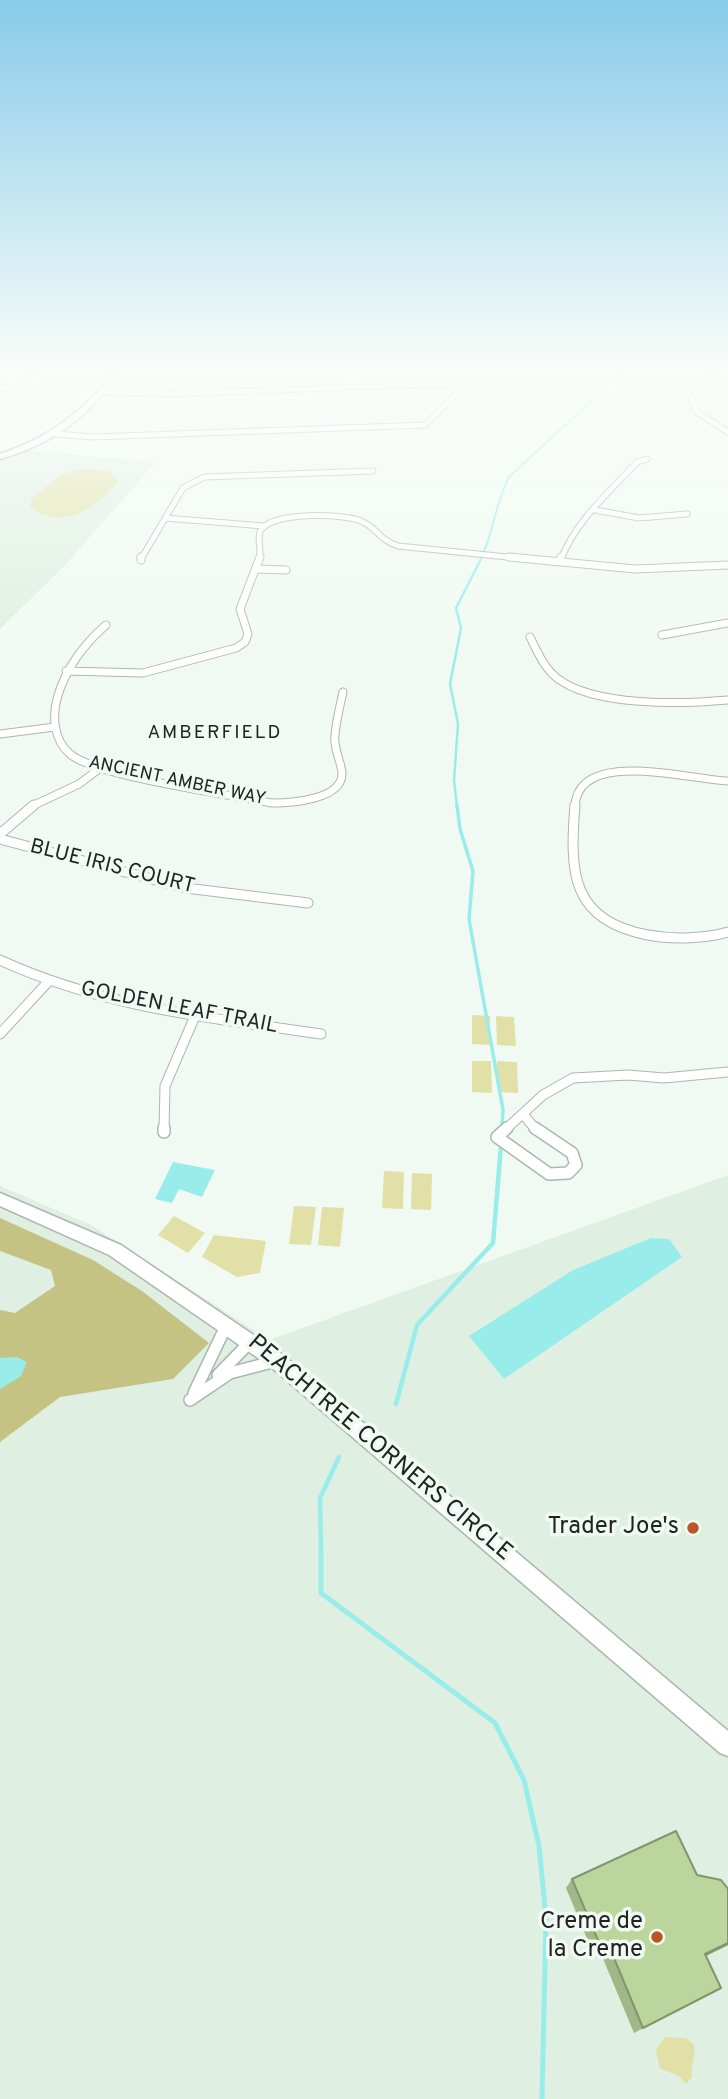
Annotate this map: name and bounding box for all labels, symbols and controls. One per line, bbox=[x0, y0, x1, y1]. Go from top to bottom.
district label: AMBERFIELD bbox=[149, 723, 281, 745]
street label: ANCIENT AMBER WAY bbox=[86, 753, 268, 811]
street label: BLUE IRIS COURT bbox=[27, 835, 197, 901]
street label: GOLDEN LEAF TRAIL bbox=[78, 978, 280, 1040]
street label: PEACHTREE CORNERS CIRCLE bbox=[241, 1330, 517, 1568]
place label: Trader Joe's bbox=[547, 1514, 679, 1542]
marker: Trader Joe's bbox=[685, 1520, 701, 1536]
place label: Creme de la Creme bbox=[540, 1909, 643, 1965]
marker: Creme de la Creme bbox=[649, 1929, 665, 1945]

